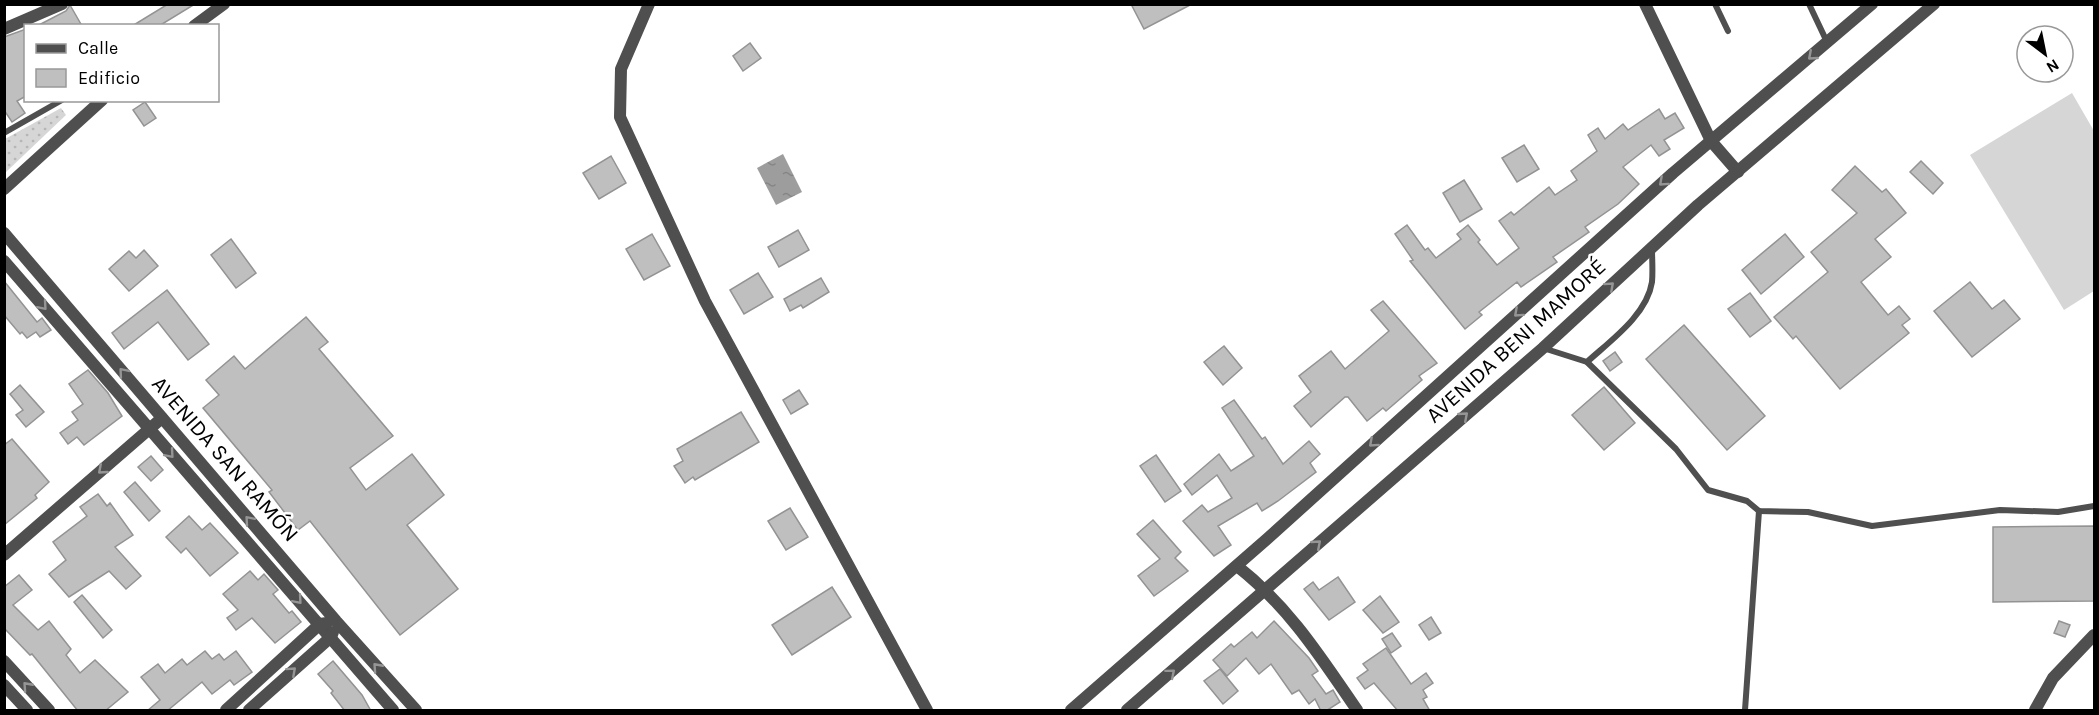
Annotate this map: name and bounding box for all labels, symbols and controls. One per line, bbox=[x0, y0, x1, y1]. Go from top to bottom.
legend bbox=[24, 24, 219, 102]
north arrow bbox=[2015, 24, 2075, 84]
text: Calle bbox=[78, 37, 118, 59]
one-way arrow bbox=[1808, 49, 1819, 60]
text: N bbox=[2043, 55, 2063, 77]
text: Edificio bbox=[78, 67, 140, 89]
one-way arrow bbox=[1659, 175, 1670, 186]
street label: AVENIDA BENI MAMORÉ bbox=[1420, 253, 1611, 429]
one-way arrow bbox=[1603, 282, 1614, 293]
one-way arrow bbox=[35, 299, 46, 310]
one-way arrow bbox=[1514, 306, 1525, 317]
one-way arrow bbox=[119, 368, 130, 379]
street label: AVENIDA SAN RAMÓN bbox=[146, 370, 305, 547]
one-way arrow bbox=[1458, 412, 1468, 423]
one-way arrow bbox=[1369, 436, 1380, 447]
one-way arrow bbox=[163, 447, 174, 458]
one-way arrow bbox=[98, 463, 109, 474]
one-way arrow bbox=[246, 516, 257, 527]
one-way arrow bbox=[1310, 540, 1321, 551]
one-way arrow bbox=[291, 593, 302, 604]
one-way arrow bbox=[373, 663, 384, 674]
one-way arrow bbox=[285, 667, 296, 678]
one-way arrow bbox=[1164, 669, 1175, 680]
one-way arrow bbox=[23, 682, 34, 693]

